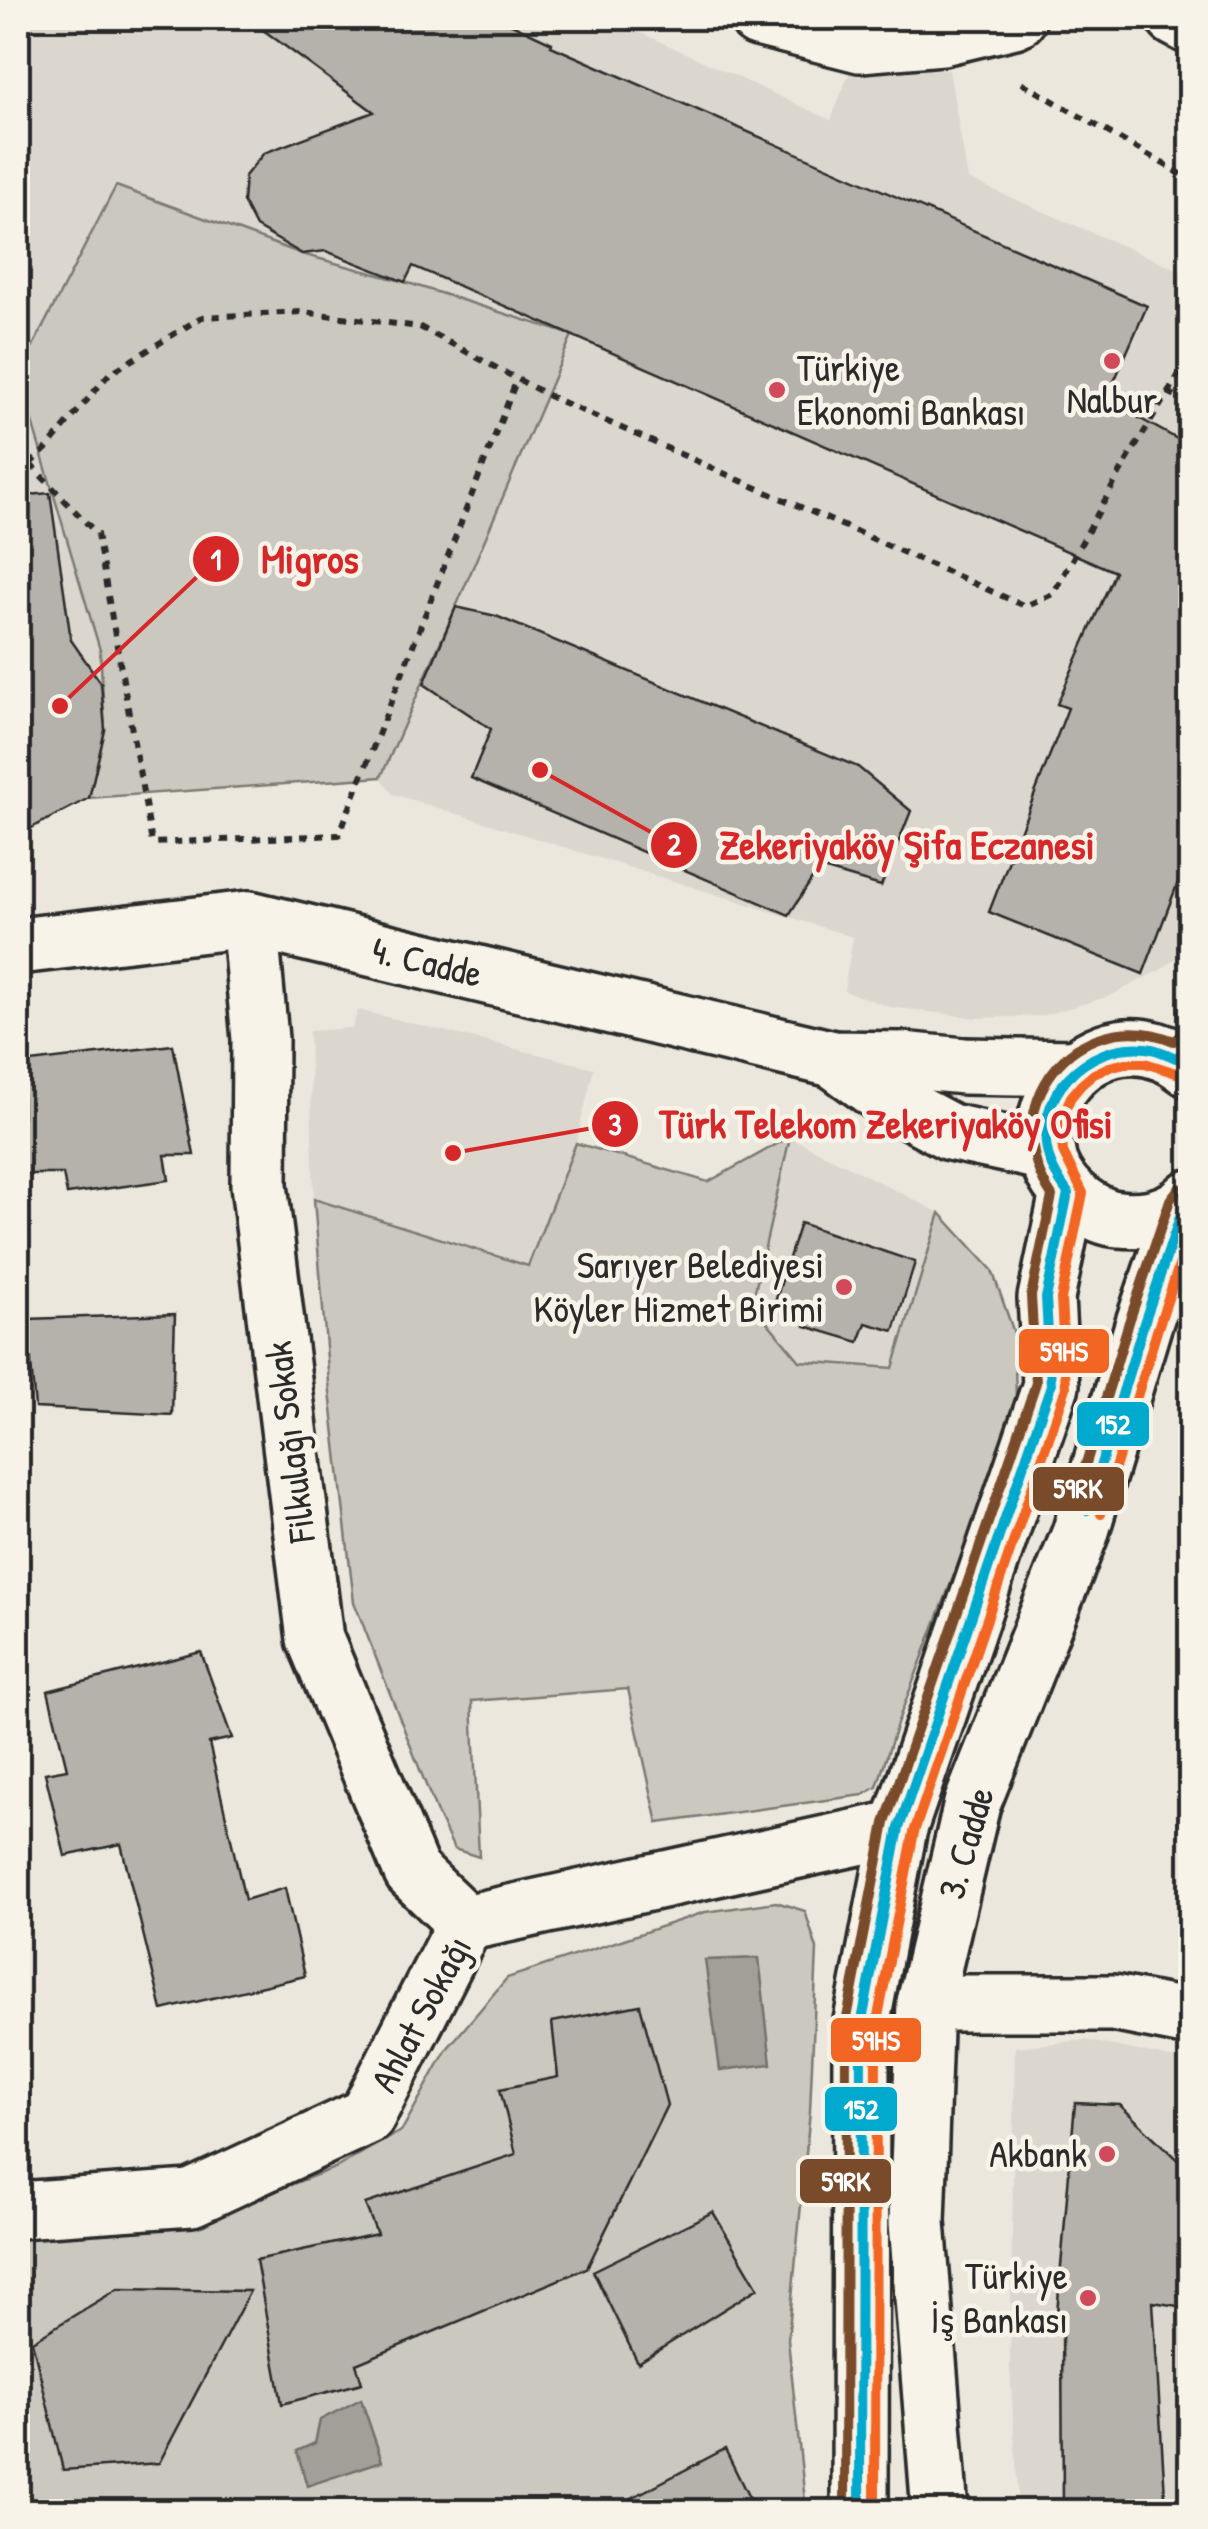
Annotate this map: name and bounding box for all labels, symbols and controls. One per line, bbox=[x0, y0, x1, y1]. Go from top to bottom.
place label: Türkiye Ekonomi Bankası bbox=[797, 341, 1026, 437]
marker: Nalbur bbox=[1101, 350, 1123, 372]
place label: Nalbur bbox=[1067, 373, 1158, 425]
marker: Türkiye Ekonomi Bankası bbox=[766, 379, 788, 401]
callout: Migros bbox=[191, 524, 378, 594]
text: Migros bbox=[261, 531, 359, 587]
text: 1 bbox=[211, 539, 222, 579]
callout: Zekeriyaköy Şifa Eczanesi bbox=[649, 810, 1115, 880]
text: Zekeriyaköy Şifa Eczanesi bbox=[719, 817, 1095, 873]
text: 2 bbox=[667, 824, 682, 864]
street label: 4. Cadde bbox=[367, 923, 487, 999]
callout: Türk Telekom Zekeriyaköy Ofisi bbox=[590, 1089, 1133, 1159]
text: Türk Telekom Zekeriyaköy Ofisi bbox=[658, 1096, 1113, 1152]
text: 3 bbox=[608, 1104, 622, 1144]
place label: Sarıyer Belediyesi Köyler Hizmet Birimi bbox=[534, 1238, 824, 1334]
marker: Sarıyer Belediyesi Köyler Hizmet Birimi bbox=[833, 1276, 855, 1298]
line badge: 59HS bbox=[1017, 1327, 1111, 1375]
text: 59HS bbox=[1040, 1332, 1088, 1370]
street label: Filkulağı Sokak bbox=[251, 1338, 327, 1547]
line badge: 152 bbox=[1075, 1400, 1151, 1448]
text: 152 bbox=[1095, 1405, 1131, 1443]
line badge: 59RK bbox=[1031, 1465, 1126, 1513]
text: 59RK bbox=[1053, 1469, 1103, 1507]
street label: 3. Cadde bbox=[924, 1781, 1006, 1905]
street label: Ahlat Sokağı bbox=[357, 1926, 483, 2101]
line badge: 59HS bbox=[829, 2016, 923, 2064]
text: 59HS bbox=[852, 2021, 900, 2059]
line badge: 152 bbox=[823, 2085, 899, 2133]
text: 152 bbox=[843, 2090, 879, 2128]
place label: Akbank bbox=[989, 2127, 1087, 2179]
marker: Akbank bbox=[1096, 2143, 1118, 2165]
line badge: 59RK bbox=[798, 2157, 893, 2205]
text: 59RK bbox=[821, 2162, 871, 2200]
place label: Türkiye İş Bankası bbox=[931, 2249, 1068, 2345]
marker: Türkiye İş Bankası bbox=[1077, 2287, 1099, 2309]

